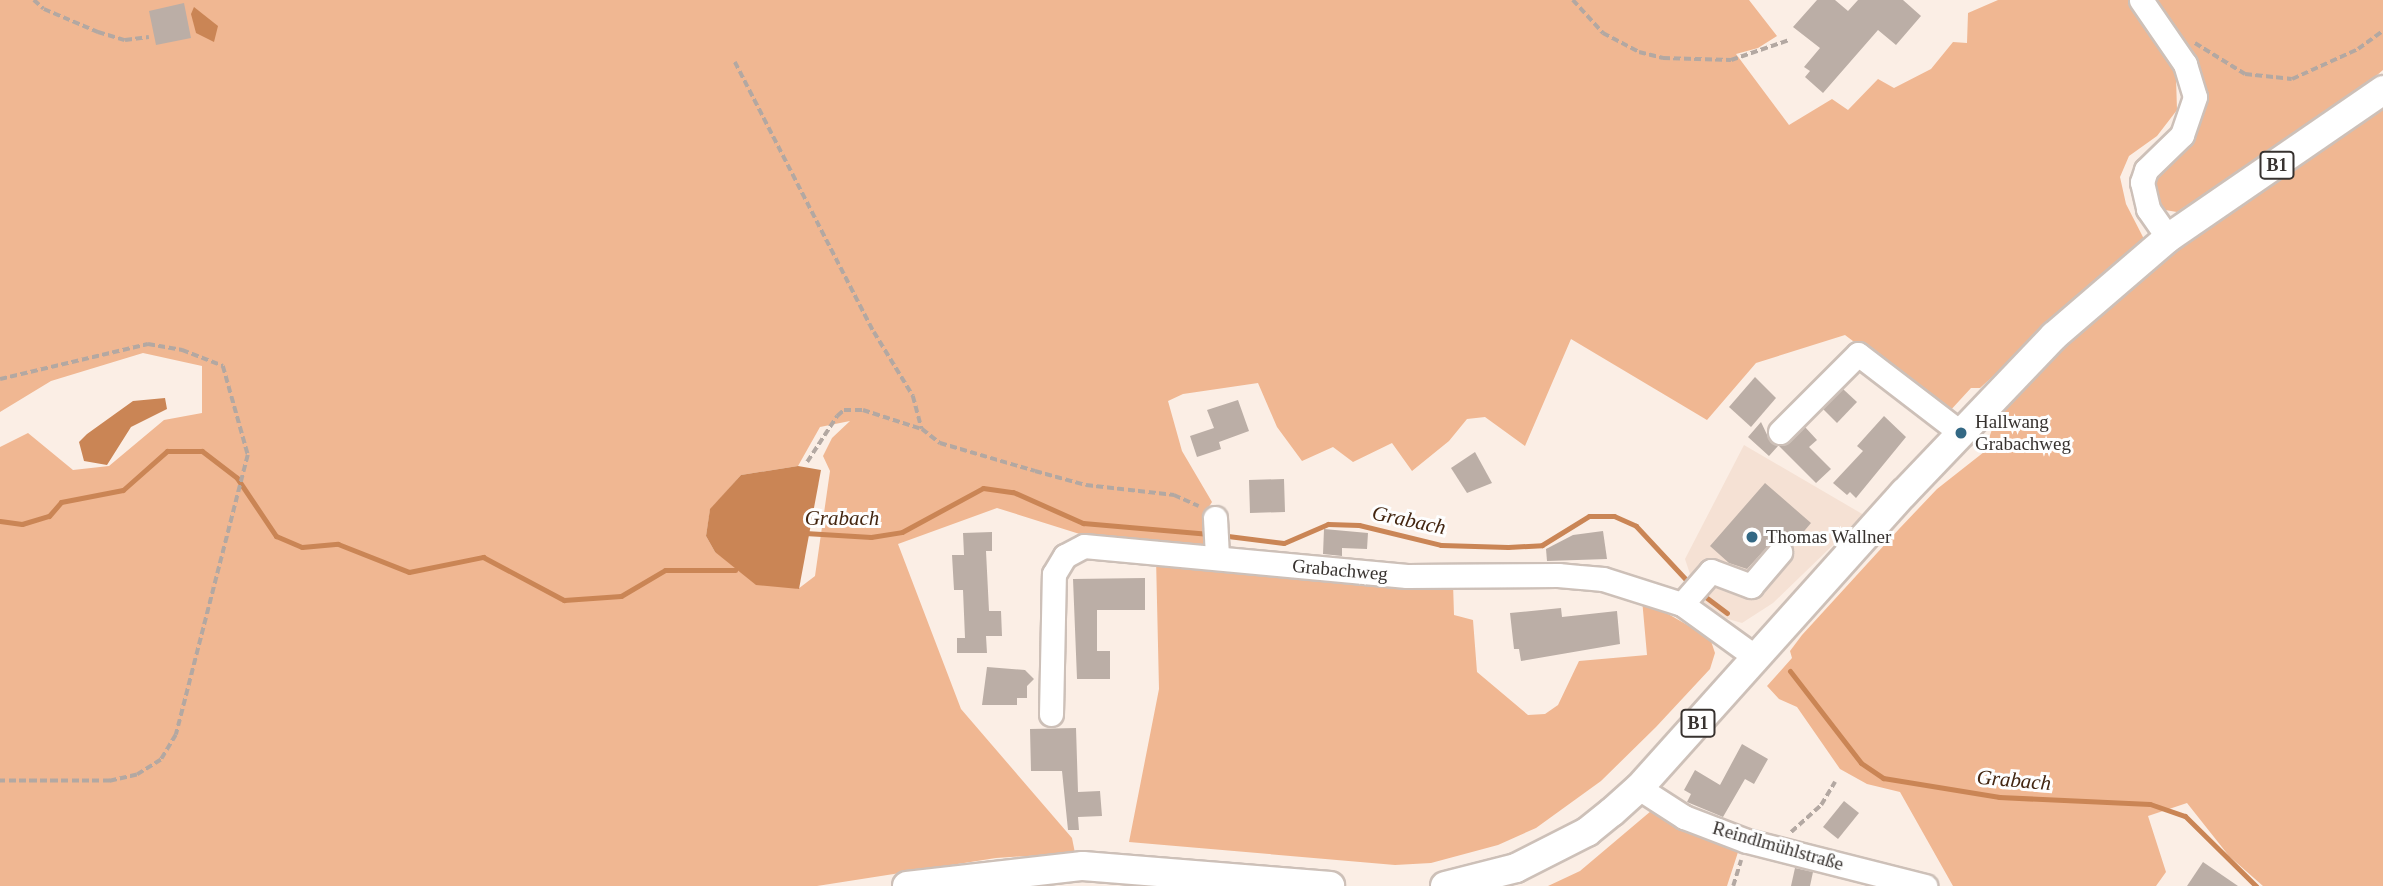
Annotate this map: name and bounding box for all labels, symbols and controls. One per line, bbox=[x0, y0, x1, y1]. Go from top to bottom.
road number: B1 bbox=[2258, 150, 2296, 180]
place label: Hallwang Grabachweg bbox=[1975, 411, 2071, 455]
marker: Hallwang Grabachweg bbox=[1953, 425, 1969, 441]
water label: Grabach bbox=[1370, 500, 1448, 540]
water label: Grabach bbox=[805, 505, 879, 531]
place label: Thomas Wallner bbox=[1766, 526, 1892, 548]
marker: Thomas Wallner bbox=[1744, 529, 1760, 545]
street label: Grabachweg bbox=[1291, 554, 1389, 586]
road number: B1 bbox=[1679, 708, 1717, 738]
water label: Grabach bbox=[1976, 764, 2052, 796]
street label: Reindlmühlstraße bbox=[1710, 816, 1846, 876]

